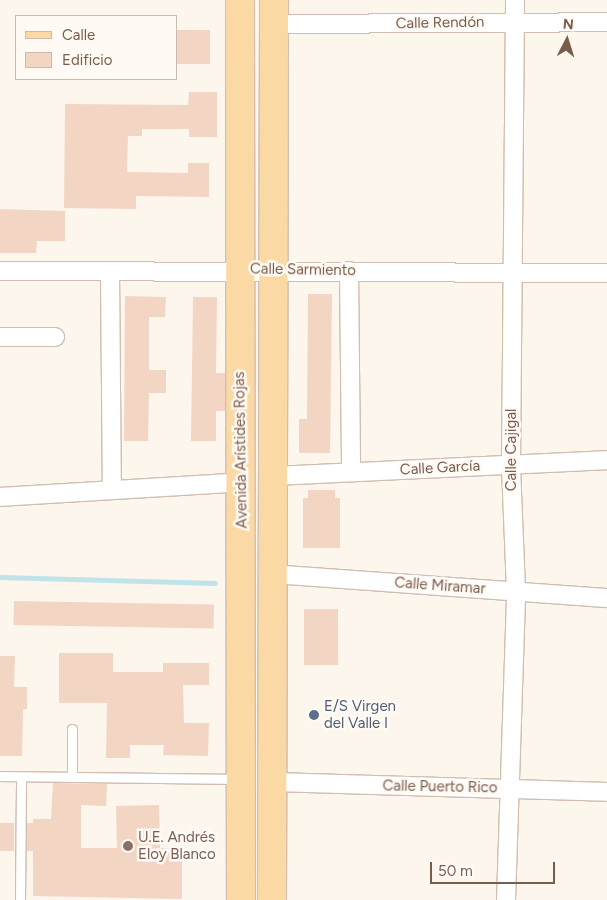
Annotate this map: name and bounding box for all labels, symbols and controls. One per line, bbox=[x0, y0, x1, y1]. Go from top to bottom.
street label: Calle Rendón bbox=[395, 13, 485, 33]
legend bbox=[15, 15, 178, 80]
north arrow bbox=[542, 15, 592, 65]
text: N bbox=[562, 16, 574, 33]
text: Calle bbox=[62, 26, 95, 44]
text: Edificio bbox=[62, 51, 112, 69]
street label: Calle Sarmiento bbox=[250, 260, 356, 280]
street label: Avenida Arístides Rojas bbox=[231, 371, 251, 529]
street label: Calle Cajigal bbox=[503, 409, 521, 491]
street label: Calle García bbox=[399, 457, 481, 479]
street label: Calle Miramar bbox=[394, 574, 486, 598]
place label: E/S Virgen del Valle I bbox=[324, 697, 396, 732]
marker: E/S Virgen del Valle I bbox=[308, 709, 320, 721]
street label: Calle Puerto Rico bbox=[382, 777, 498, 797]
place label: U.E. Andrés Eloy Blanco bbox=[138, 828, 216, 863]
marker: U.E. Andrés Eloy Blanco bbox=[122, 840, 134, 852]
scale bar bbox=[432, 852, 557, 884]
text: 50 m bbox=[438, 862, 473, 880]

